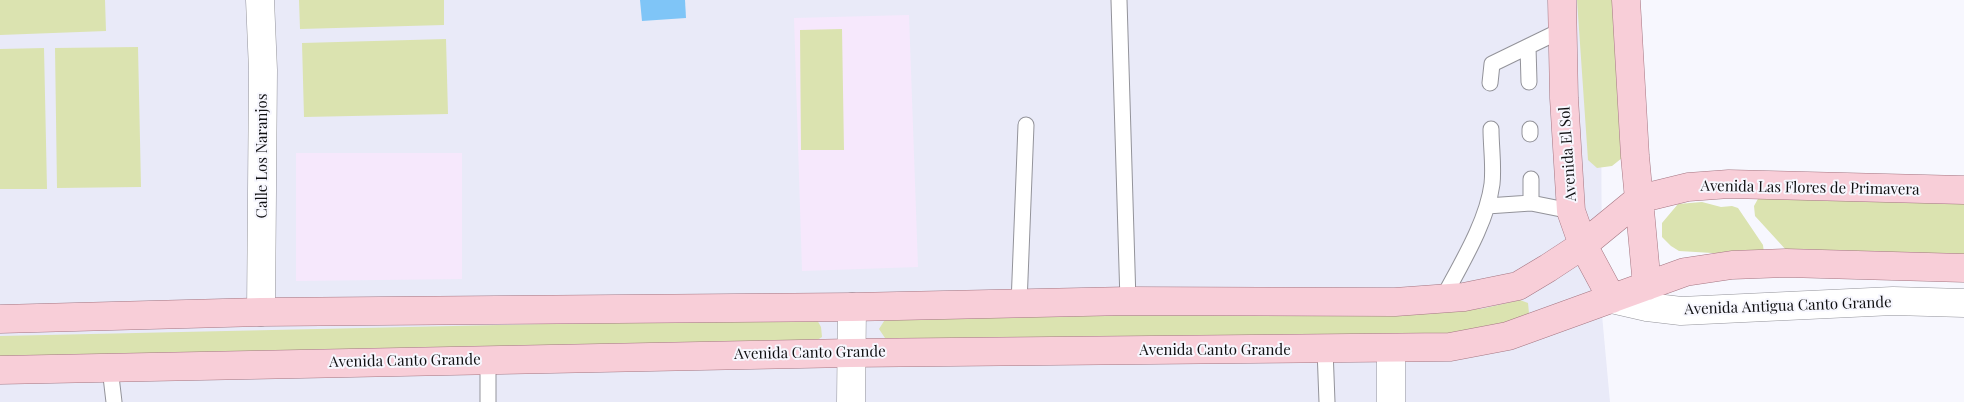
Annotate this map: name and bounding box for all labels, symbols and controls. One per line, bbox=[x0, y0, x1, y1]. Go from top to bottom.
street label: Calle Los Naranjos bbox=[253, 94, 271, 218]
street label: Avenida El Sol bbox=[1556, 106, 1580, 202]
street label: Avenida Las Flores de Primavera bbox=[1700, 177, 1920, 199]
street label: Avenida Antigua Canto Grande bbox=[1684, 293, 1892, 319]
street label: Avenida Canto Grande bbox=[1139, 341, 1291, 359]
street label: Avenida Canto Grande bbox=[734, 343, 886, 363]
street label: Avenida Canto Grande bbox=[329, 351, 481, 371]

